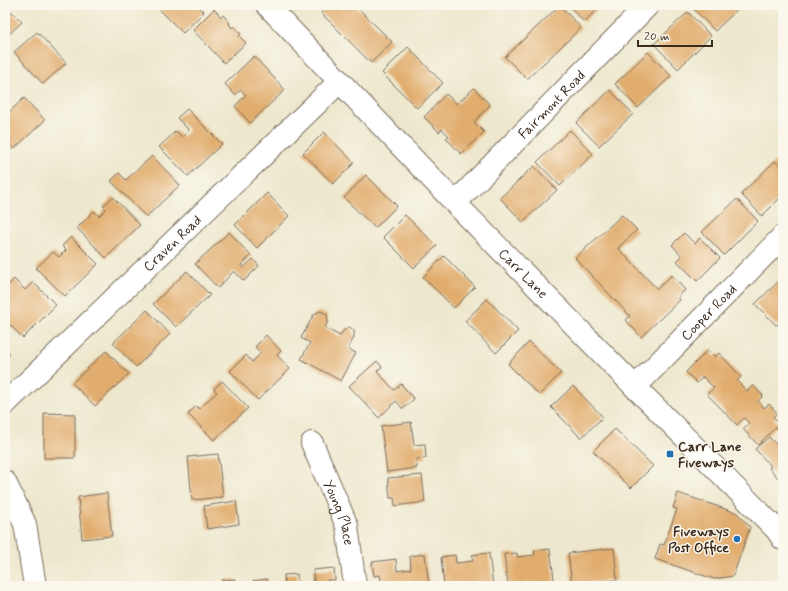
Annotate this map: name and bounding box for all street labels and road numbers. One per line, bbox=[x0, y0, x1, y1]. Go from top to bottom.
street label: Fairmont Road bbox=[515, 67, 590, 143]
street label: Craven Road bbox=[140, 212, 206, 276]
street label: Carr Lane bbox=[494, 245, 551, 303]
street label: Cooper Road bbox=[677, 281, 741, 345]
street label: Young Place bbox=[319, 477, 357, 546]

